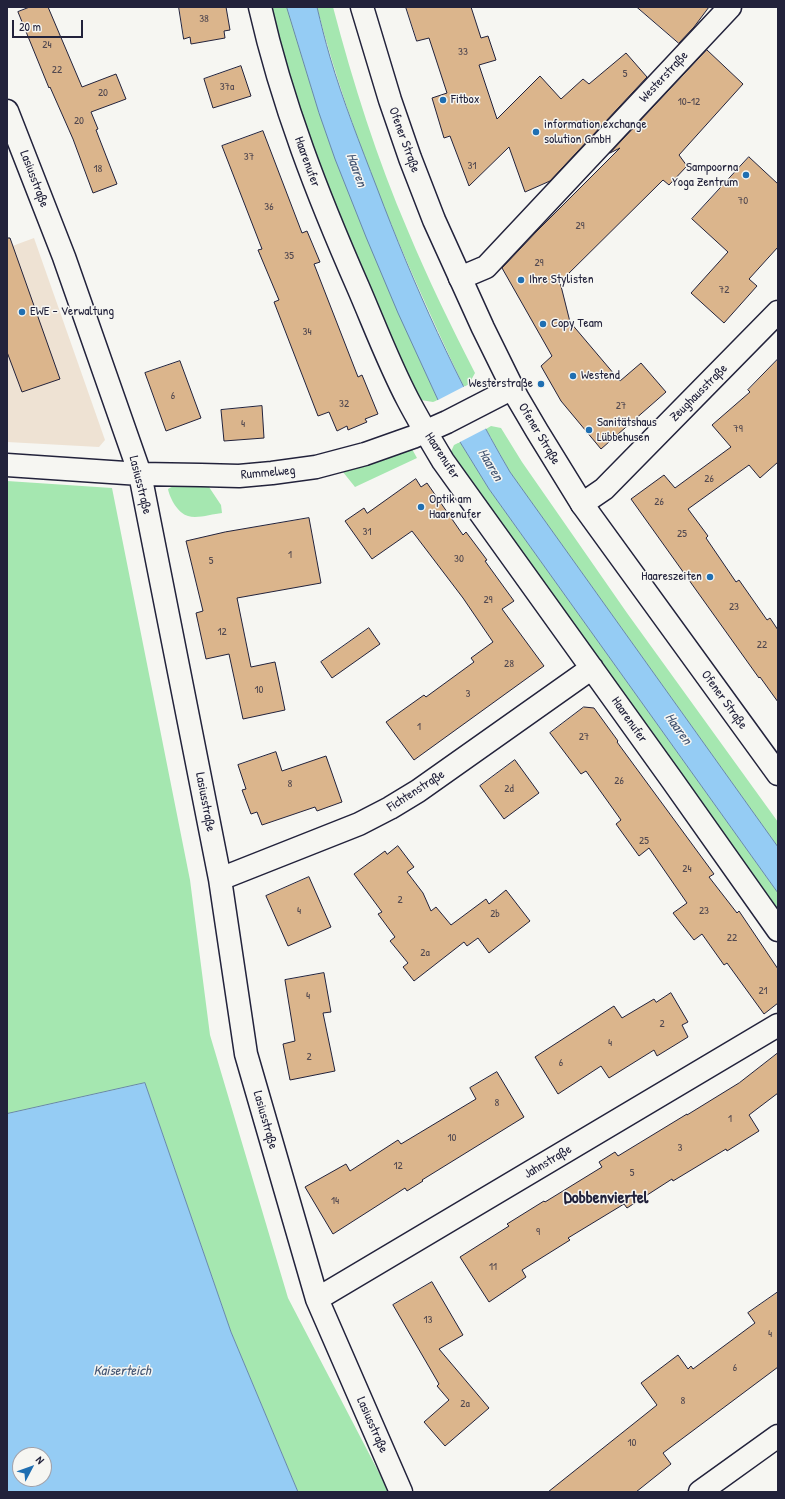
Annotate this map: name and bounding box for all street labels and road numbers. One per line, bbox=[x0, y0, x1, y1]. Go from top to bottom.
street label: Westerstraße bbox=[636, 48, 692, 106]
street label: Ofener Straße bbox=[385, 105, 423, 175]
street label: Haarenufer bbox=[291, 135, 323, 189]
street label: Lasiusstraße bbox=[16, 148, 52, 210]
street label: Zeughausstraße bbox=[667, 361, 731, 425]
street label: Ofener Straße bbox=[515, 401, 563, 467]
street label: Haarenufer bbox=[421, 430, 463, 482]
street label: Lasiusstraße bbox=[125, 454, 155, 516]
street label: Rummelweg bbox=[240, 463, 296, 483]
street label: Ofener Straße bbox=[697, 668, 751, 732]
street label: Haarenufer bbox=[608, 694, 650, 746]
street label: Fichtenstraße bbox=[384, 767, 448, 815]
street label: Lasiusstraße bbox=[192, 771, 218, 833]
street label: Lasiusstraße bbox=[249, 1089, 281, 1151]
street label: Jahnstraße bbox=[521, 1142, 575, 1182]
street label: Lasiusstraße bbox=[353, 1395, 391, 1455]

